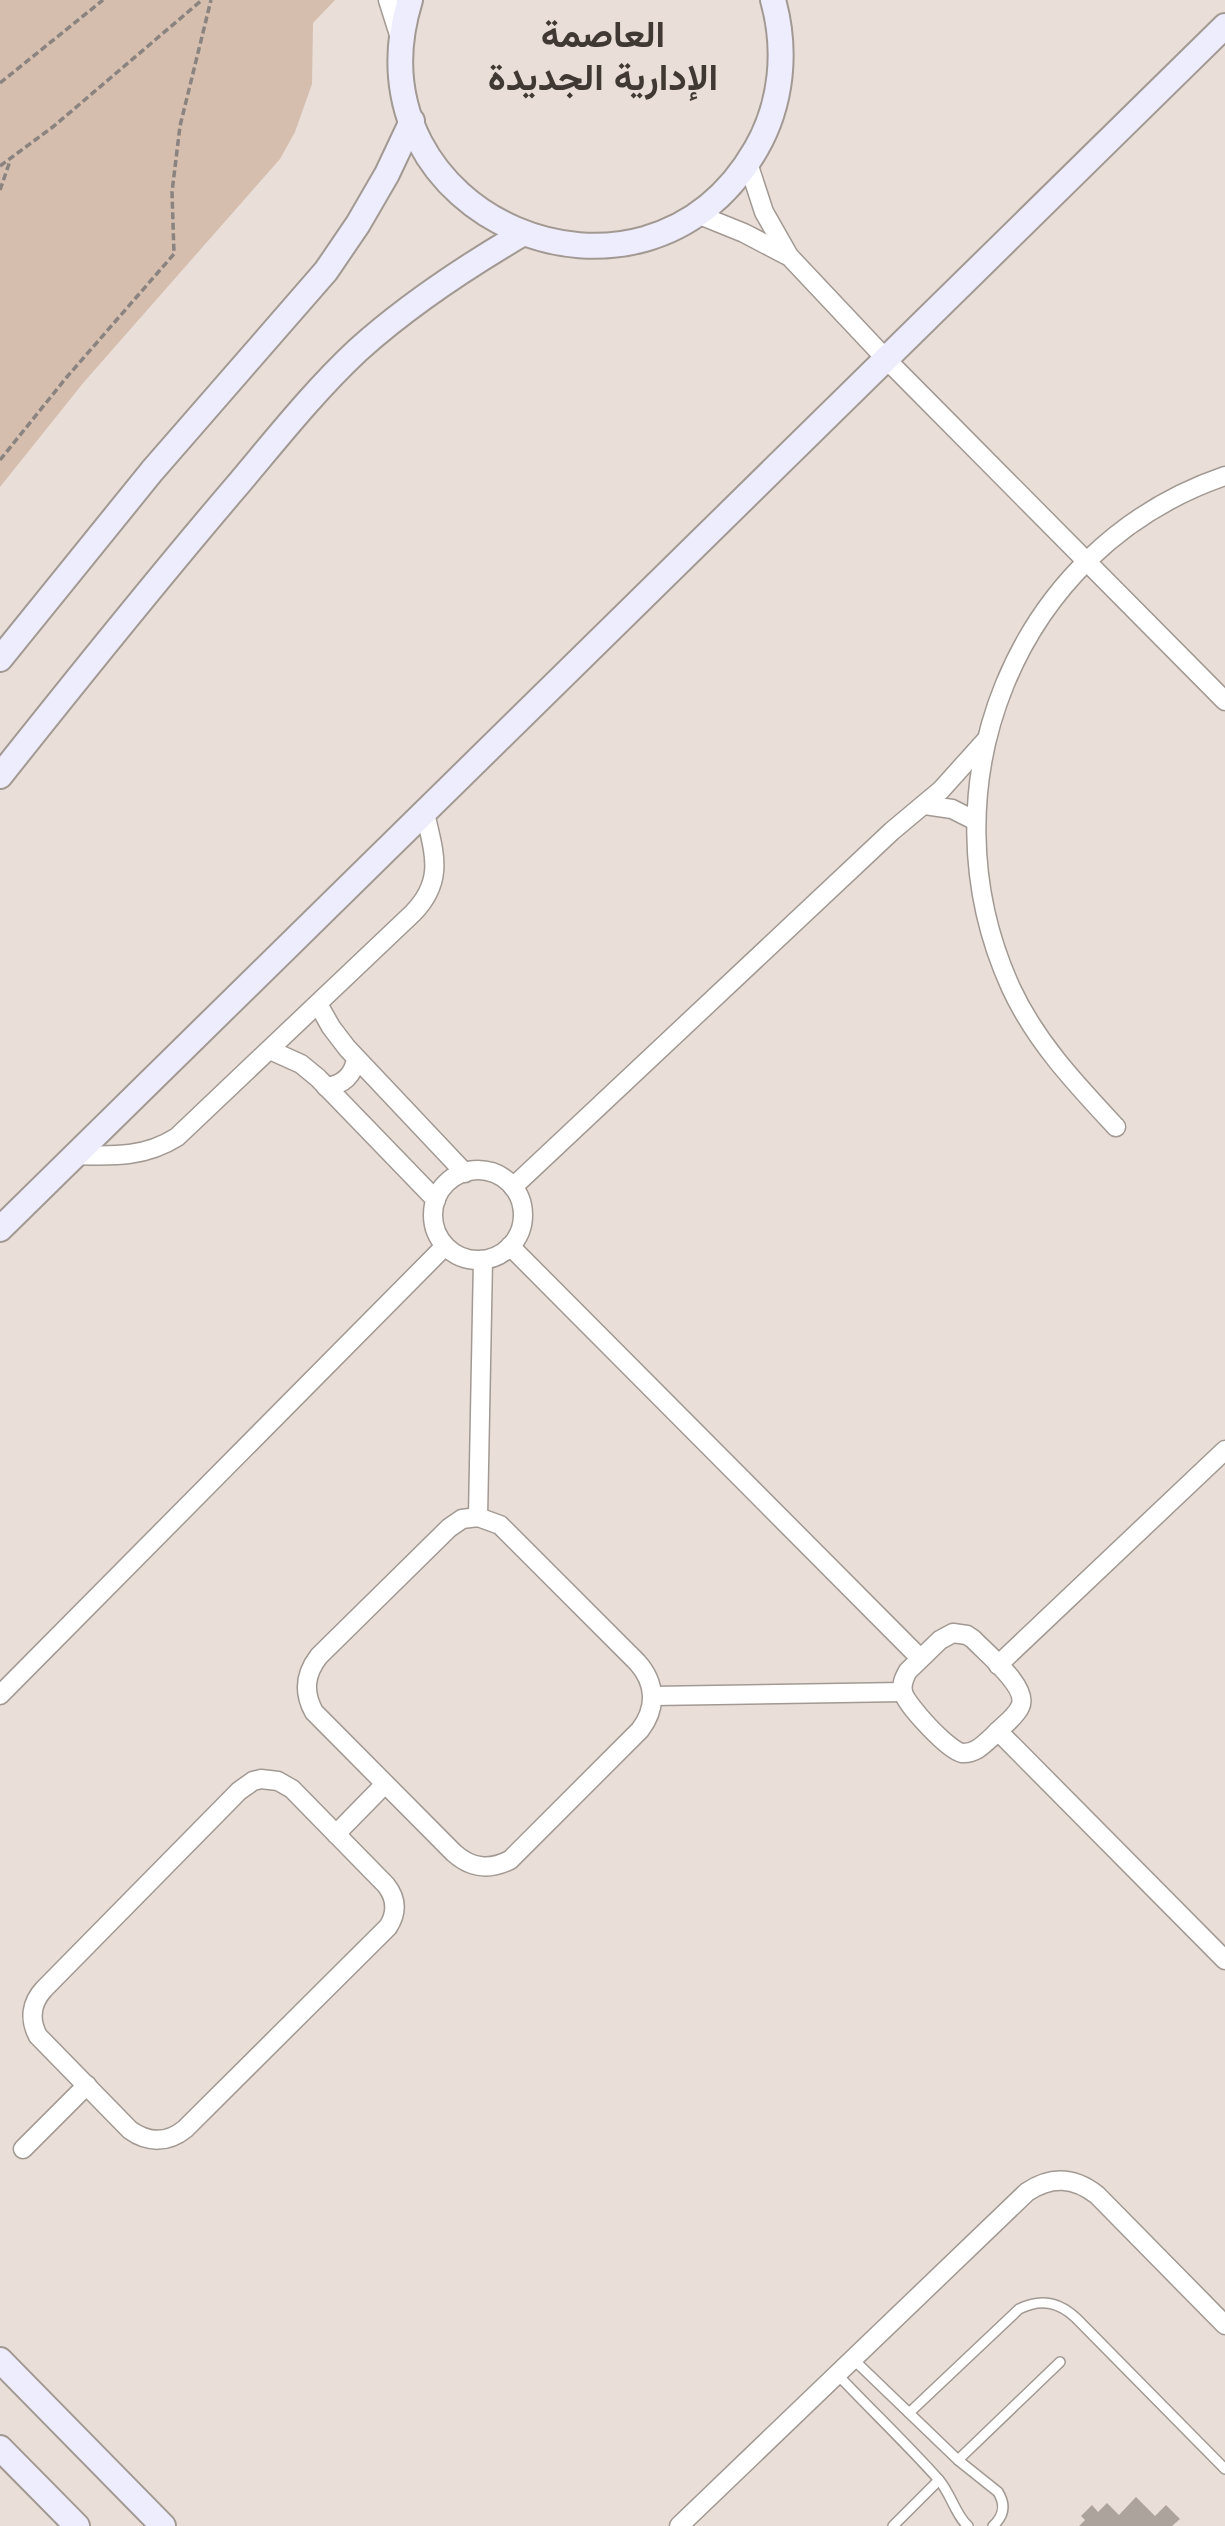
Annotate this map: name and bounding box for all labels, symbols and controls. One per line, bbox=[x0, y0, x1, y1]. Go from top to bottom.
district label: العاصمة الإدارية الجديدة bbox=[488, 10, 718, 103]

